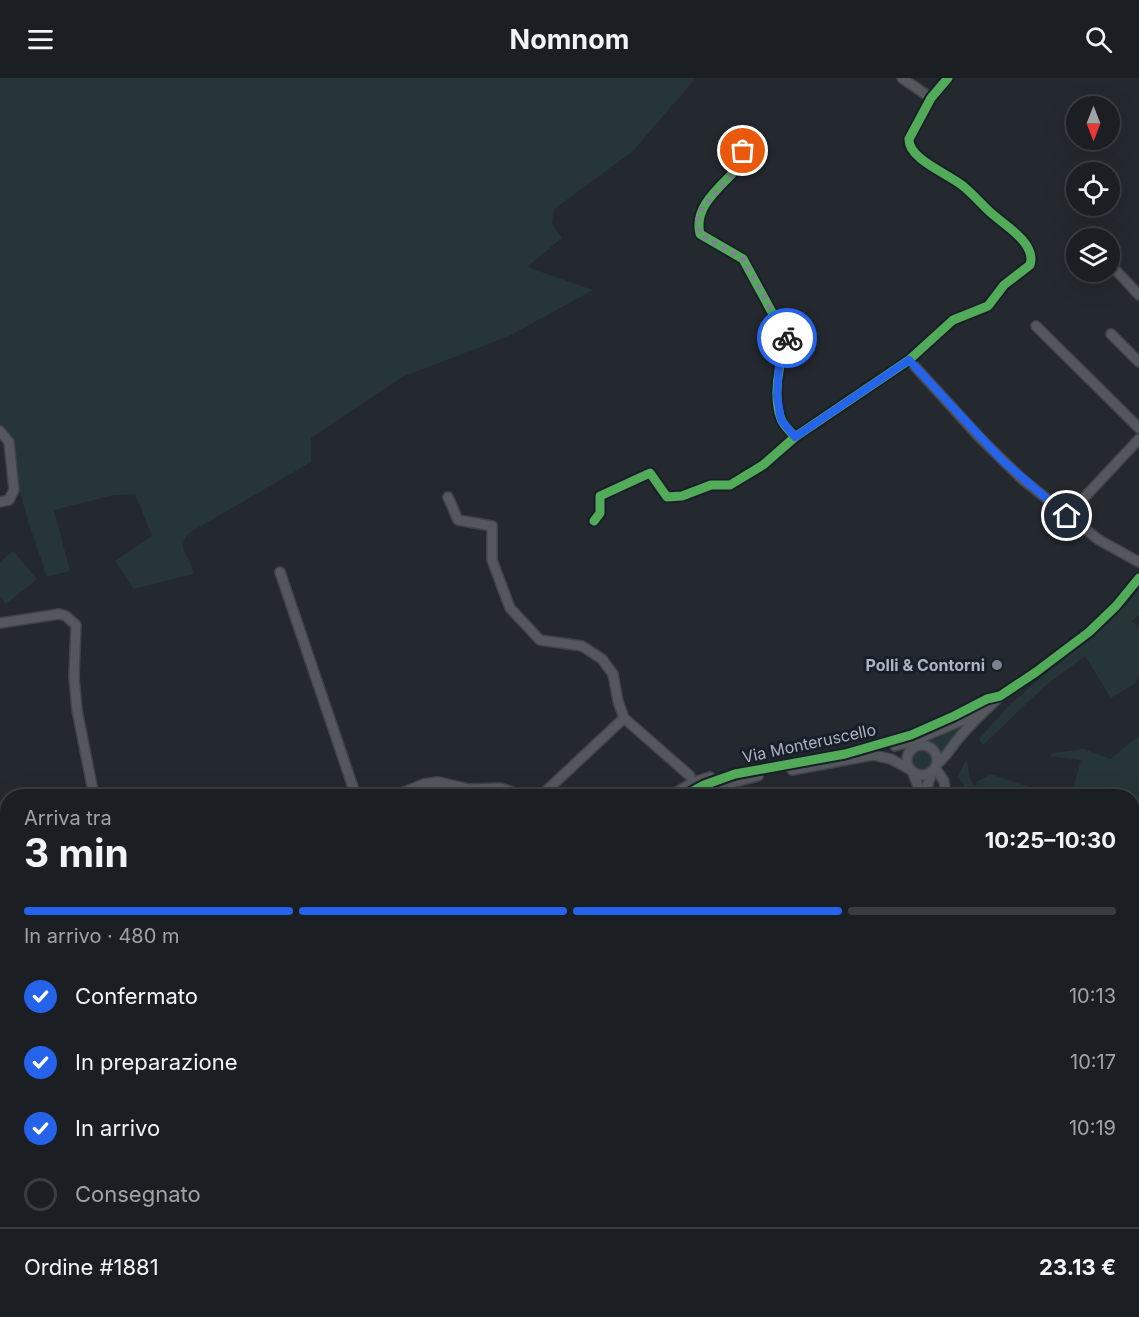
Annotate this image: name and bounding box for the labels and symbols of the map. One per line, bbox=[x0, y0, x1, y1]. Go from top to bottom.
north arrow bbox=[1066, 96, 1120, 150]
pin bbox=[717, 125, 768, 176]
courier bbox=[757, 308, 817, 368]
pin bbox=[1041, 490, 1092, 541]
place label: Polli & Contorni bbox=[866, 655, 985, 675]
marker: Polli & Contorni bbox=[990, 658, 1004, 672]
street label: Via Monteruscello bbox=[740, 719, 878, 767]

